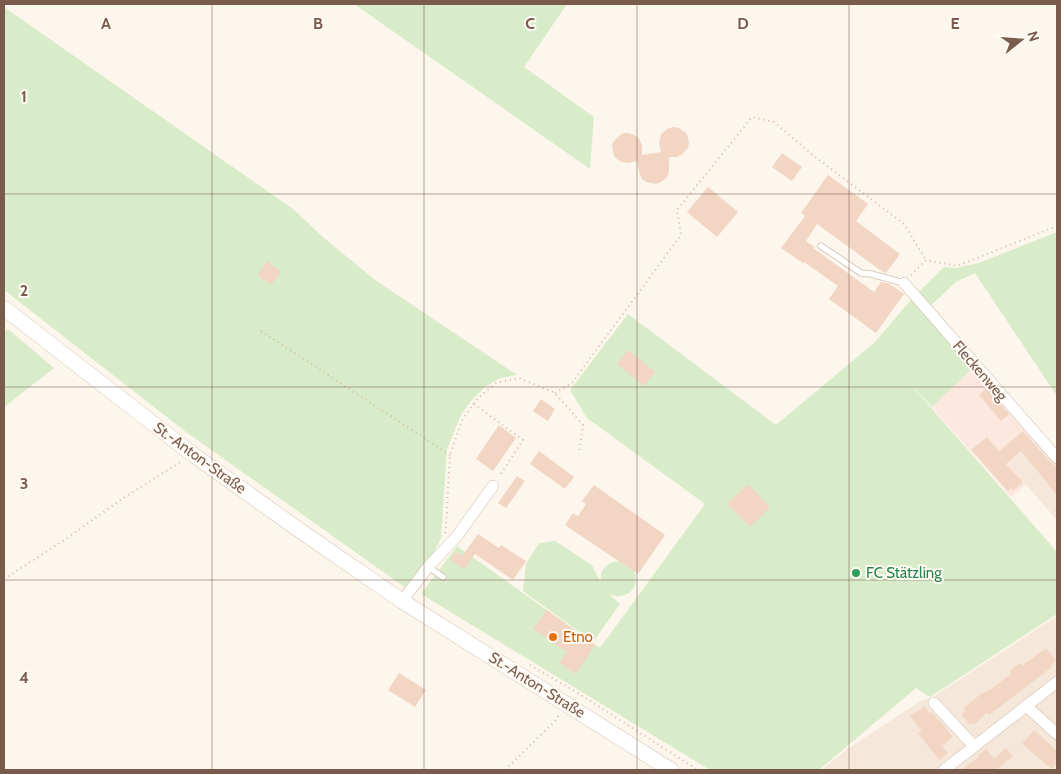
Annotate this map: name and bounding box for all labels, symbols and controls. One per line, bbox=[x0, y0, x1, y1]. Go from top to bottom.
text: A bbox=[101, 14, 111, 33]
text: B bbox=[313, 14, 323, 33]
text: C bbox=[525, 14, 535, 33]
text: D bbox=[737, 14, 749, 33]
text: E bbox=[950, 14, 960, 33]
north arrow bbox=[996, 15, 1046, 65]
text: N bbox=[1023, 29, 1043, 44]
text: 1 bbox=[21, 87, 27, 106]
text: 2 bbox=[20, 281, 28, 300]
street label: Fleckenweg bbox=[949, 337, 1011, 405]
street label: St.-Anton-Straße bbox=[150, 418, 250, 498]
text: 3 bbox=[20, 474, 28, 493]
place label: FC Stätzling bbox=[866, 564, 942, 582]
marker: FC Stätzling bbox=[850, 567, 862, 579]
place label: Etno bbox=[563, 628, 593, 646]
marker: Etno bbox=[547, 631, 559, 643]
street label: St.-Anton-Straße bbox=[486, 648, 589, 722]
text: 4 bbox=[19, 668, 29, 687]

